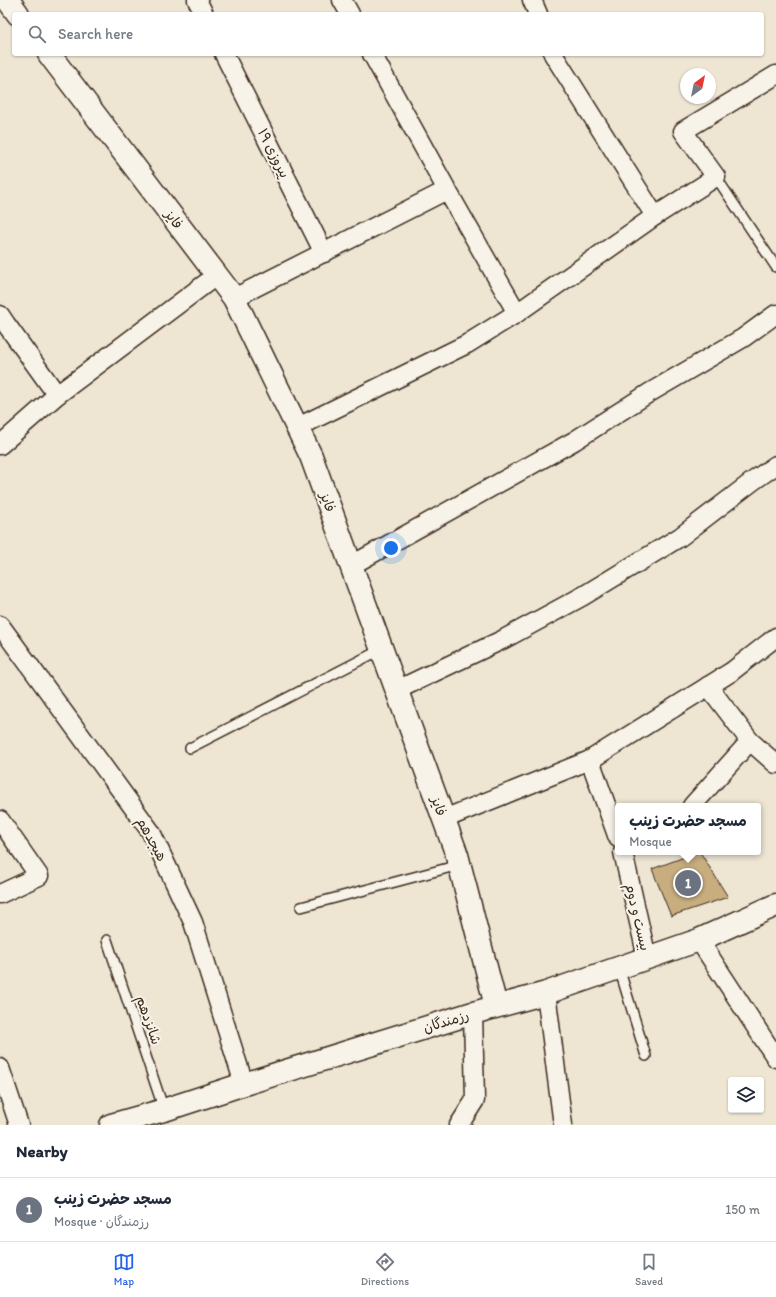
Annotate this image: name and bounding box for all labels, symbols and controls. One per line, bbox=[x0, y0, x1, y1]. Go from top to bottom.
search box bbox=[12, 12, 764, 56]
icon: search bbox=[26, 23, 48, 45]
text: Search here bbox=[58, 25, 133, 43]
north arrow bbox=[680, 68, 716, 104]
street label: پیروزی ۱۹ bbox=[253, 126, 293, 181]
street label: فایز bbox=[160, 206, 186, 232]
street label: فایز bbox=[316, 489, 339, 514]
your location bbox=[381, 538, 401, 558]
street label: فایز bbox=[427, 793, 450, 818]
popup bbox=[615, 803, 761, 855]
text: مسجد حضرت زینب bbox=[629, 812, 747, 830]
street label: هیجدهم bbox=[131, 814, 171, 865]
text: Mosque bbox=[629, 834, 672, 849]
pin: 1 bbox=[675, 868, 701, 898]
street label: بیست و دوم bbox=[620, 882, 654, 953]
street label: شانزدهم bbox=[130, 994, 165, 1047]
street label: رزمندگان bbox=[421, 1006, 471, 1036]
map controls bbox=[728, 1077, 764, 1113]
button: layers bbox=[728, 1077, 764, 1113]
text: Nearby bbox=[16, 1141, 68, 1161]
text: مسجد حضرت زینب bbox=[54, 1190, 172, 1208]
text: 1 bbox=[26, 1202, 32, 1217]
text: 150 m bbox=[725, 1202, 760, 1217]
text: Mosque · رزمندگان bbox=[54, 1214, 149, 1229]
tab: Map bbox=[113, 1251, 135, 1288]
tab: Directions bbox=[361, 1251, 409, 1288]
tab: Saved bbox=[635, 1251, 663, 1288]

